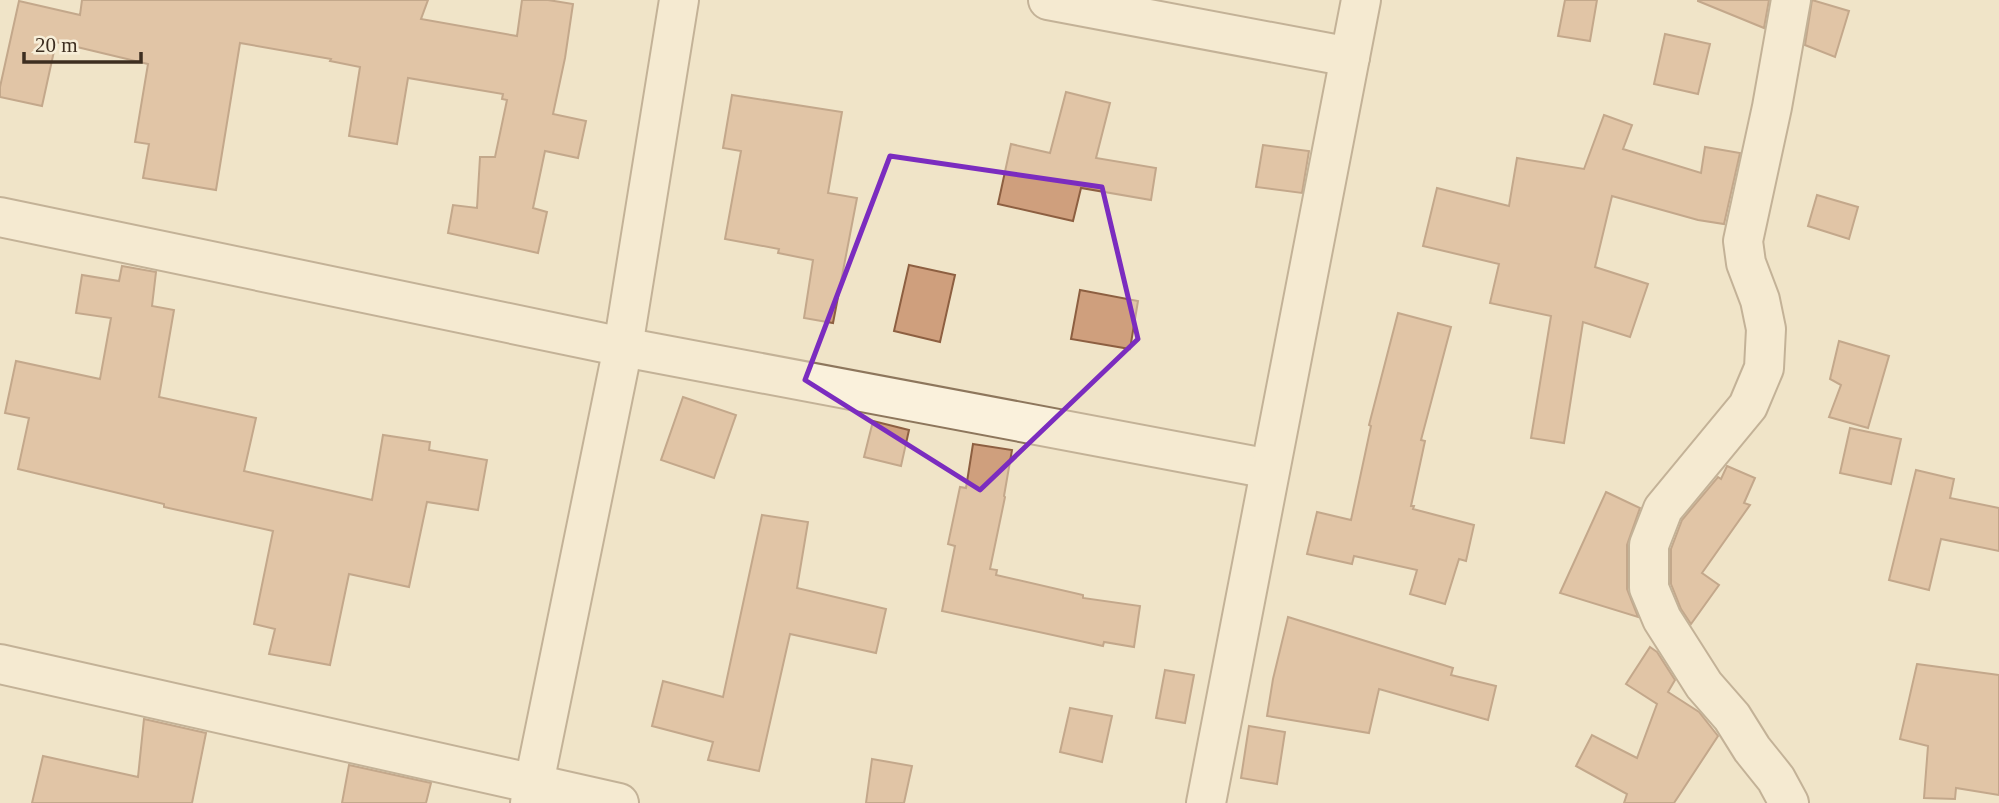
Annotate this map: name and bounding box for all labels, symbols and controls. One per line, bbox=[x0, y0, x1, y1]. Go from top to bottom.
scale bar bbox=[24, 21, 142, 65]
text: 20 m bbox=[35, 33, 78, 57]

